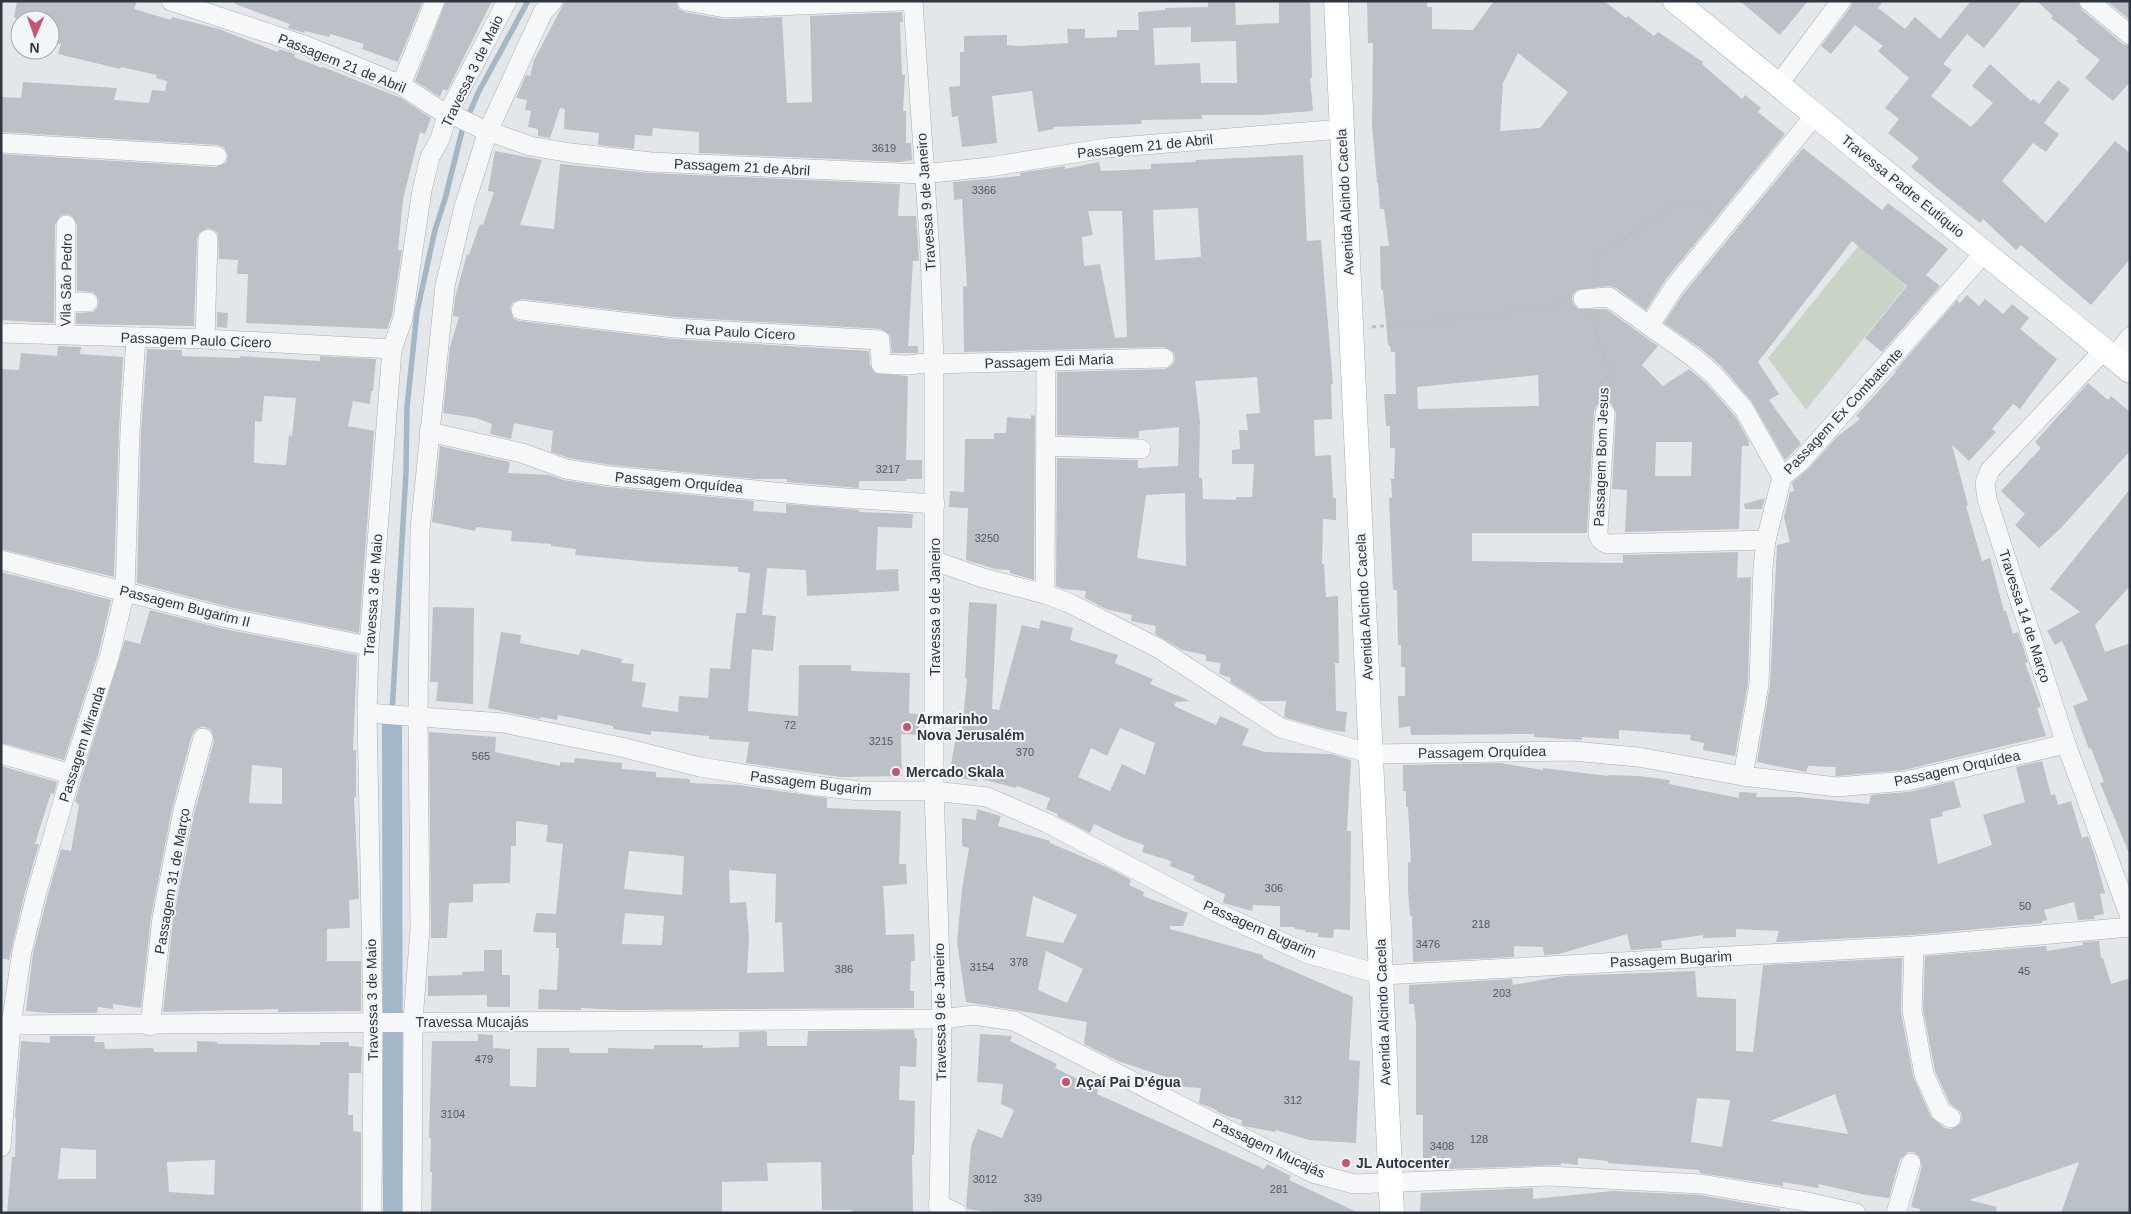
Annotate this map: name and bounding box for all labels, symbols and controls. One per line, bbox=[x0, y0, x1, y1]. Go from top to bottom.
north arrow bbox=[10, 10, 60, 60]
street label: Travessa 3 de Maio bbox=[438, 12, 506, 130]
street label: Passagem 21 de Abril bbox=[276, 30, 408, 96]
text: N bbox=[29, 40, 40, 56]
street label: Avenida Alcindo Cacela bbox=[1333, 128, 1357, 276]
street label: Passagem 21 de Abril bbox=[1076, 131, 1214, 161]
street label: Travessa Padre Eutíquio bbox=[1838, 131, 1968, 241]
street label: Travessa 9 de Janeiro bbox=[913, 132, 939, 271]
house number: 3619 bbox=[872, 142, 896, 154]
street label: Passagem 21 de Abril bbox=[674, 155, 810, 179]
house number: 3366 bbox=[972, 184, 996, 196]
street label: Vila São Pedro bbox=[57, 233, 75, 327]
street label: Rua Paulo Cícero bbox=[684, 321, 796, 343]
street label: Passagem Paulo Cícero bbox=[120, 329, 272, 351]
street label: Passagem Ex Combatente bbox=[1780, 344, 1906, 477]
street label: Passagem Edi Maria bbox=[984, 351, 1114, 371]
street label: Passagem Bom Jesus bbox=[1591, 387, 1611, 527]
house number: 3217 bbox=[876, 463, 900, 475]
street label: Passagem Orquídea bbox=[614, 468, 744, 496]
house number: 3250 bbox=[975, 532, 999, 544]
street label: Travessa 3 de Maio bbox=[361, 533, 385, 657]
street label: Avenida Alcindo Cacela bbox=[1352, 533, 1376, 681]
street label: Travessa 9 de Janeiro bbox=[927, 538, 943, 676]
street label: Travessa 14 de Março bbox=[1996, 548, 2054, 685]
street label: Passagem Bugarim II bbox=[118, 582, 252, 630]
street label: Passagem Miranda bbox=[56, 684, 108, 804]
place label: Armarinho Nova Jerusalém bbox=[917, 711, 1024, 743]
house number: 72 bbox=[784, 719, 796, 731]
marker: Armarinho Nova Jerusalém bbox=[901, 721, 913, 733]
house number: 3215 bbox=[869, 735, 893, 747]
street label: Passagem Orquídea bbox=[1418, 743, 1547, 761]
house number: 370 bbox=[1016, 746, 1034, 758]
street label: Passagem Orquídea bbox=[1893, 747, 2022, 789]
house number: 565 bbox=[472, 750, 490, 762]
place label: Mercado Skala bbox=[906, 764, 1004, 780]
marker: Mercado Skala bbox=[890, 766, 902, 778]
street label: Passagem Bugarim bbox=[749, 768, 873, 798]
street label: Passagem 31 de Março bbox=[151, 807, 193, 955]
house number: 306 bbox=[1265, 882, 1283, 894]
street label: Passagem Bugarim bbox=[1201, 897, 1319, 961]
house number: 50 bbox=[2019, 900, 2031, 912]
house number: 218 bbox=[1472, 918, 1490, 930]
street label: Travessa 3 de Maio bbox=[363, 938, 381, 1061]
street label: Avenida Alcindo Cacela bbox=[1372, 938, 1394, 1086]
house number: 3476 bbox=[1416, 938, 1440, 950]
street label: Travessa 9 de Janeiro bbox=[931, 943, 949, 1081]
street label: Passagem Bugarim bbox=[1610, 948, 1732, 970]
house number: 378 bbox=[1010, 956, 1028, 968]
house number: 3154 bbox=[970, 961, 994, 973]
house number: 386 bbox=[835, 963, 853, 975]
house number: 45 bbox=[2018, 965, 2030, 977]
house number: 203 bbox=[1493, 987, 1511, 999]
street label: Travessa Mucajás bbox=[415, 1014, 529, 1030]
house number: 479 bbox=[475, 1053, 493, 1065]
place label: Açaí Pai D'égua bbox=[1076, 1074, 1181, 1090]
marker: Açaí Pai D'égua bbox=[1060, 1076, 1072, 1088]
house number: 312 bbox=[1284, 1094, 1302, 1106]
house number: 3104 bbox=[441, 1108, 465, 1120]
street label: Passagem Mucajás bbox=[1210, 1115, 1328, 1181]
house number: 128 bbox=[1470, 1133, 1488, 1145]
house number: 3408 bbox=[1430, 1140, 1454, 1152]
place label: JL Autocenter bbox=[1356, 1155, 1450, 1171]
marker: JL Autocenter bbox=[1340, 1157, 1352, 1169]
house number: 3012 bbox=[973, 1173, 997, 1185]
house number: 281 bbox=[1270, 1183, 1288, 1195]
house number: 339 bbox=[1024, 1192, 1042, 1204]

